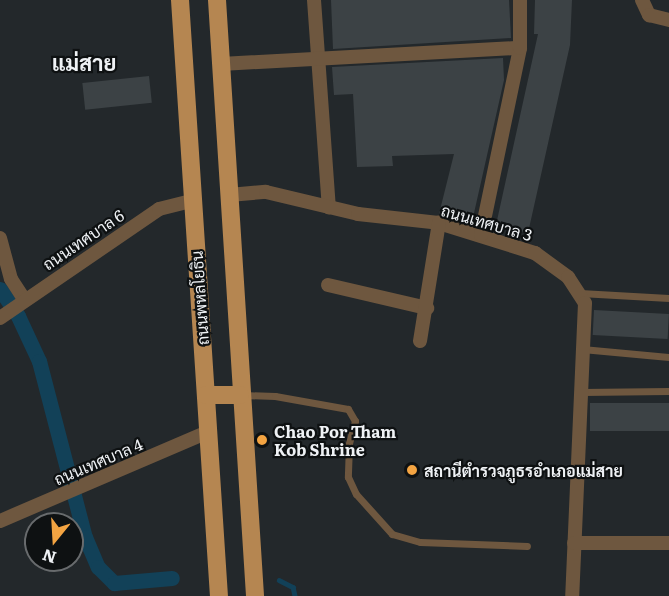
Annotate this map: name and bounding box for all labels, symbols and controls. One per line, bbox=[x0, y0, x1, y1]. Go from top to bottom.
district label: แม่สาย bbox=[52, 49, 116, 75]
street label: ถนนเทศบาล 3 bbox=[439, 200, 535, 244]
street label: ถนนเทศบาล 6 bbox=[39, 205, 127, 273]
street label: ถนนพหลโยธิน bbox=[186, 250, 212, 346]
place label: Chao Por Tham Kob Shrine bbox=[274, 421, 396, 459]
marker: Chao Por Tham Kob Shrine bbox=[255, 433, 269, 447]
street label: ถนนเทศบาล 4 bbox=[51, 434, 145, 488]
place label: สถานีตำรวจภูธรอำเภอแม่สาย bbox=[424, 460, 623, 480]
marker: สถานีตำรวจภูธรอำเภอแม่สาย bbox=[405, 463, 419, 477]
north arrow bbox=[24, 512, 84, 572]
text: N bbox=[39, 544, 59, 571]

